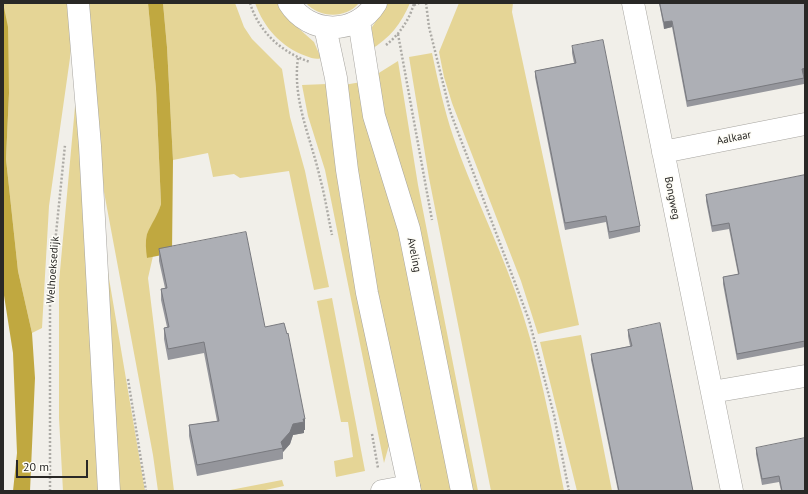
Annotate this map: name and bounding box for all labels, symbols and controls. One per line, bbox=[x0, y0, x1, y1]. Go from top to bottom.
street label: Aalkaar bbox=[716, 128, 752, 148]
street label: Bongweg bbox=[661, 175, 683, 221]
street label: Welhoeksedijk bbox=[44, 236, 62, 304]
street label: Aveling bbox=[404, 237, 424, 273]
scale bar bbox=[18, 452, 90, 478]
text: 20 m bbox=[23, 459, 49, 474]

